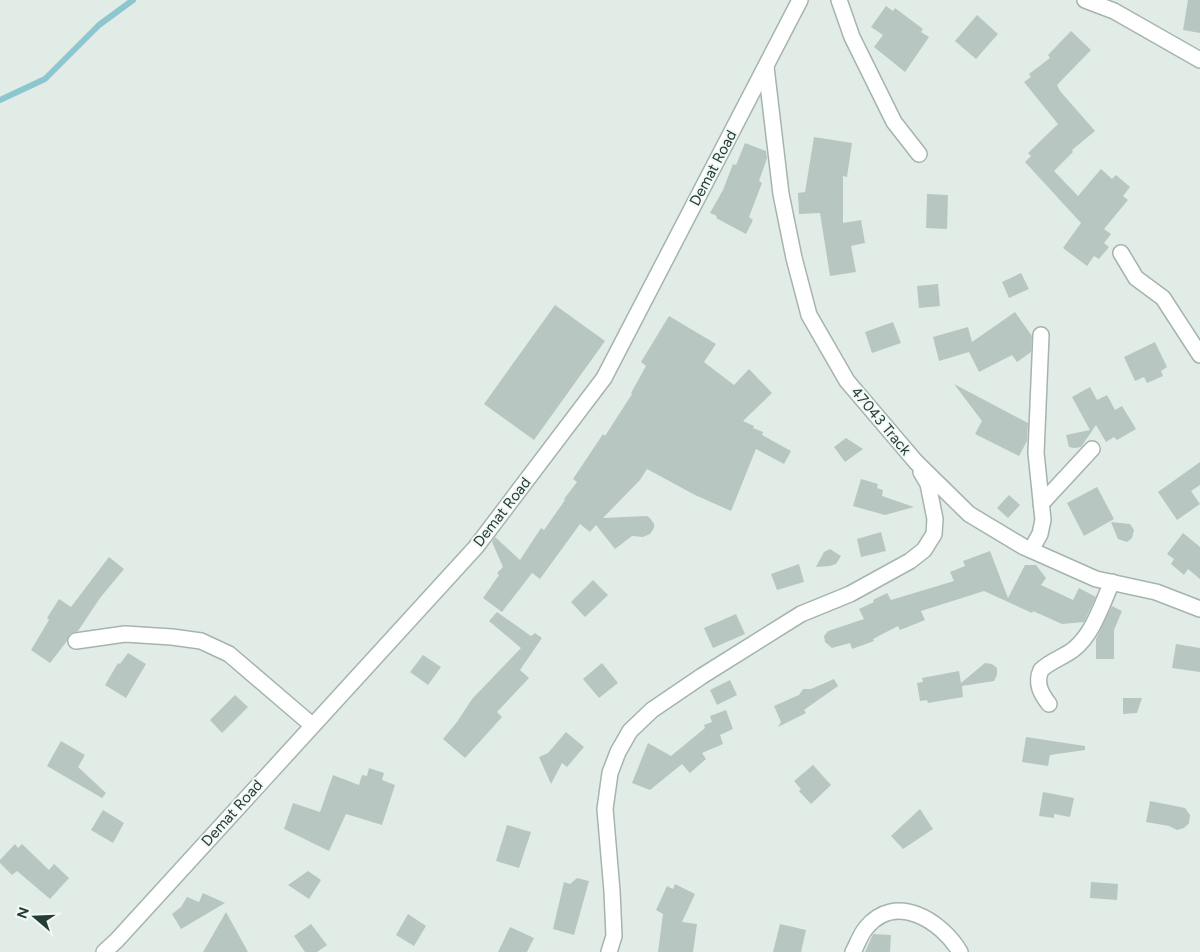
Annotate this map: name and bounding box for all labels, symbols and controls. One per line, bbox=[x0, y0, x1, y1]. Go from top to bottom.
street label: Demat Road bbox=[686, 127, 740, 209]
street label: 47043 Track bbox=[847, 383, 915, 459]
street label: Demat Road bbox=[469, 474, 535, 550]
street label: Demat Road bbox=[198, 776, 266, 850]
north arrow bbox=[10, 892, 60, 942]
text: N bbox=[13, 905, 33, 921]

